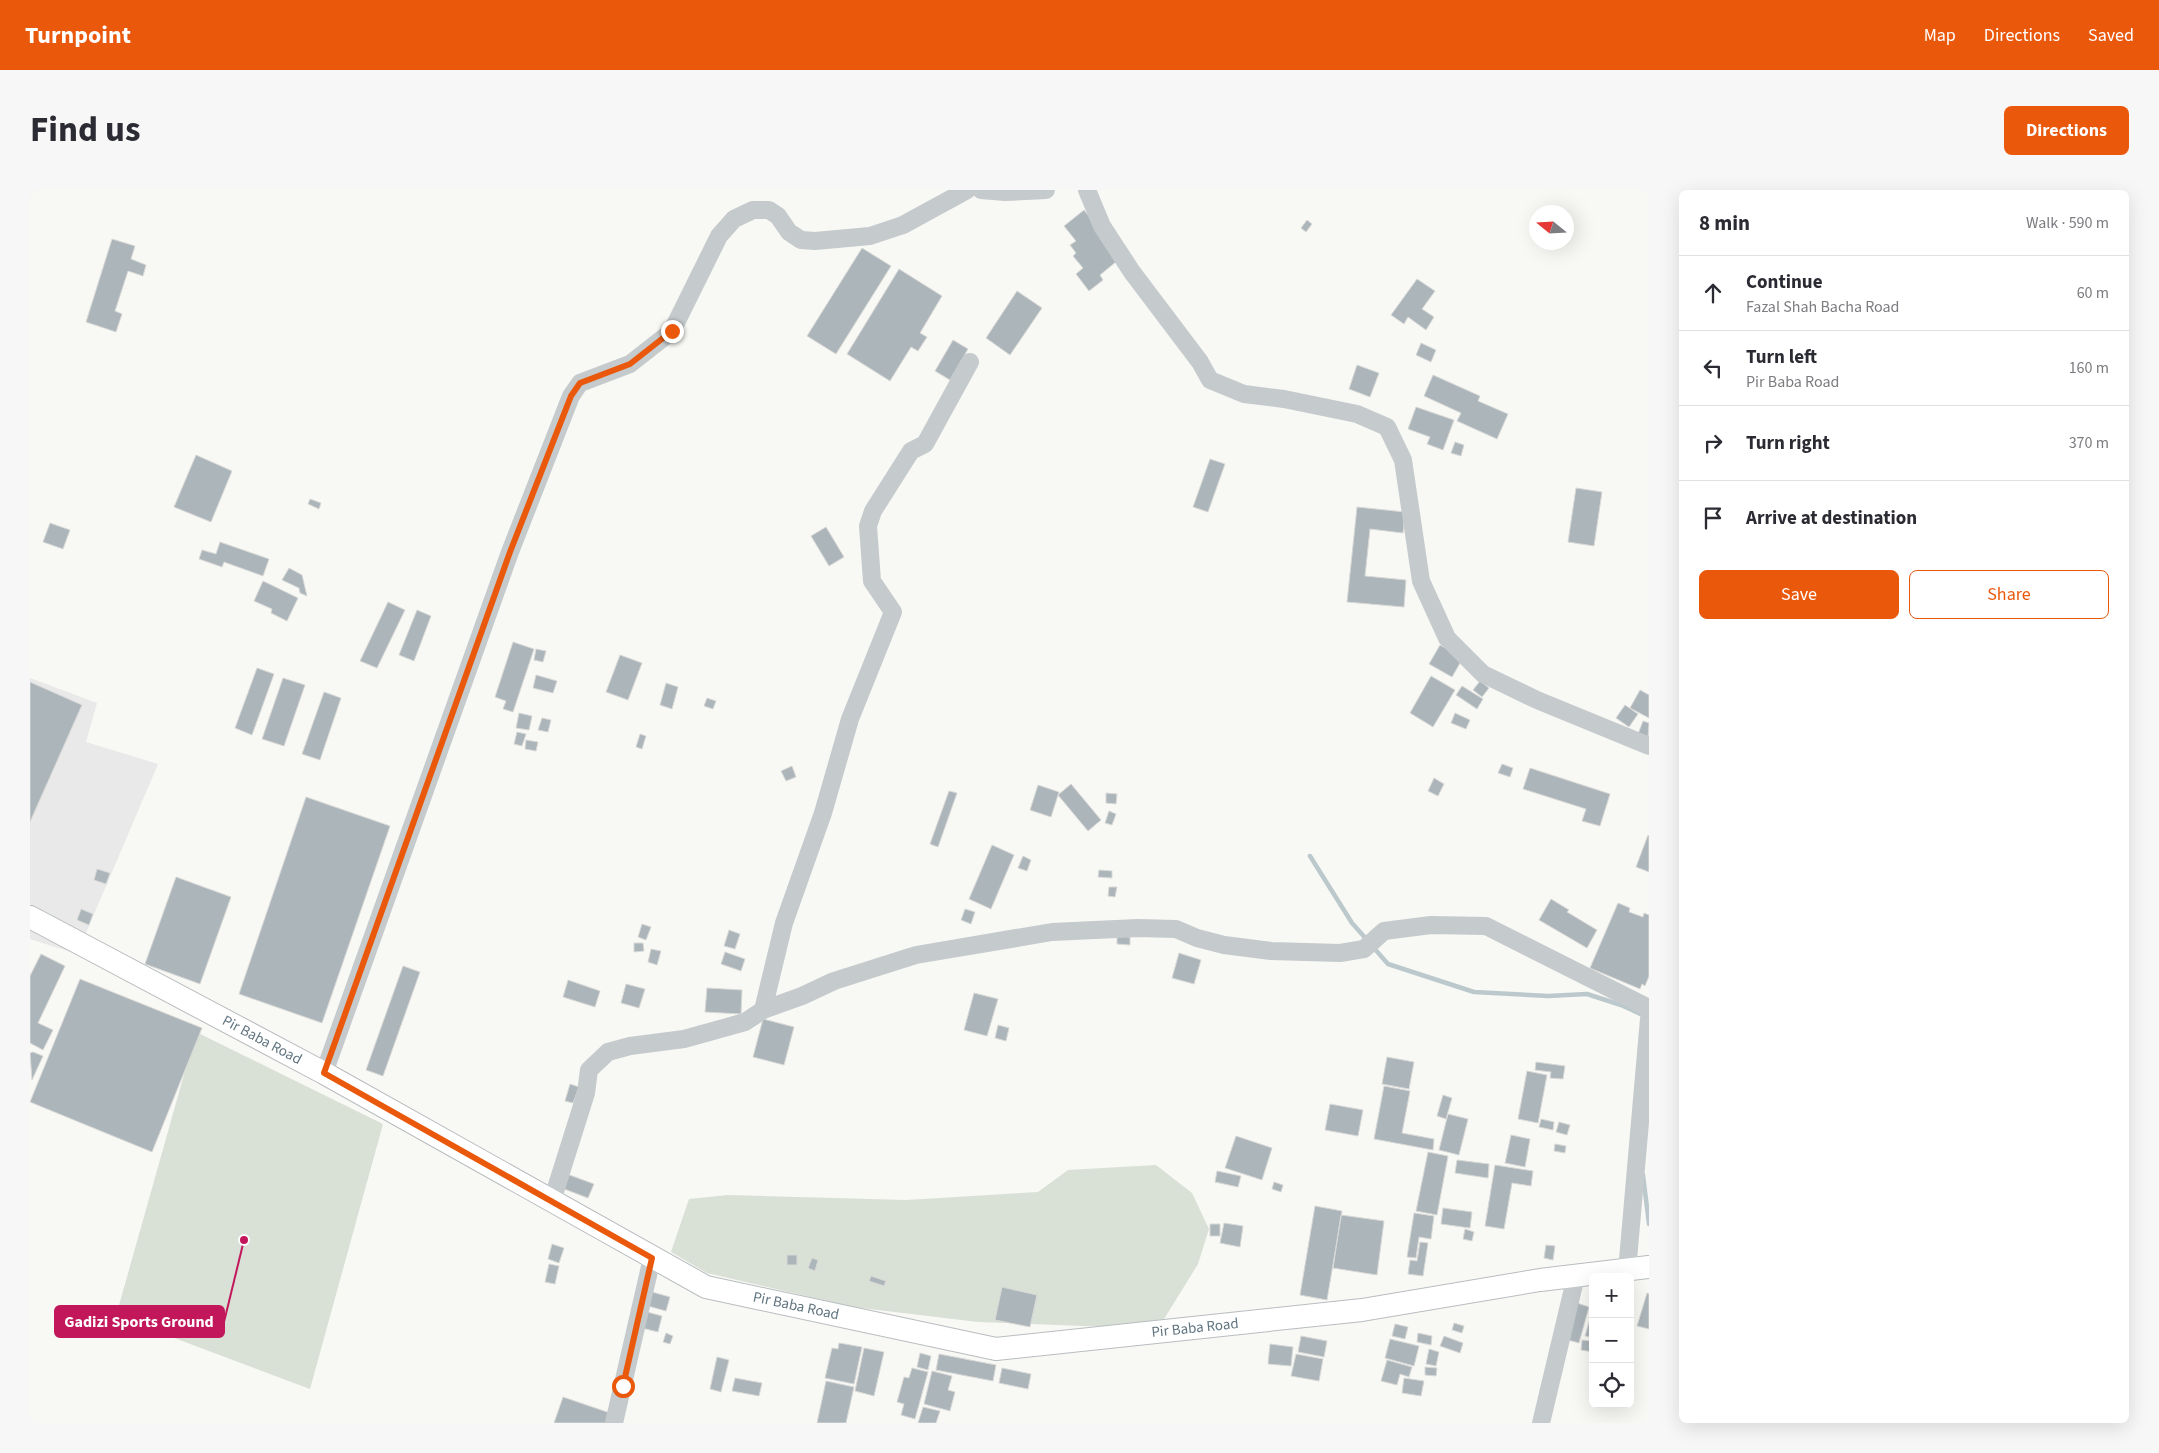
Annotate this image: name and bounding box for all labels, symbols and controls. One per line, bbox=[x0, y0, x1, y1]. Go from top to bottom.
text: Turnpoint bbox=[25, 18, 131, 53]
text: Map bbox=[1924, 23, 1956, 48]
text: Directions bbox=[1984, 23, 2060, 48]
text: Saved bbox=[2088, 23, 2134, 48]
text: Find us bbox=[30, 105, 140, 155]
button: Directions bbox=[2004, 106, 2129, 155]
north arrow bbox=[1529, 205, 1574, 250]
text: 8 min bbox=[1699, 208, 1750, 238]
text: Walk · 590 m bbox=[2026, 212, 2109, 234]
text: Continue bbox=[1746, 269, 1823, 296]
icon: ahead bbox=[1699, 279, 1727, 307]
text: 60 m bbox=[2077, 282, 2109, 304]
text: Fazal Shah Bacha Road bbox=[1746, 296, 1900, 318]
route end bbox=[661, 320, 684, 343]
text: Turn left bbox=[1746, 344, 1817, 371]
icon: left bbox=[1699, 354, 1727, 382]
text: 160 m bbox=[2069, 357, 2109, 379]
text: Pir Baba Road bbox=[1746, 371, 1839, 393]
icon: right bbox=[1699, 429, 1727, 457]
text: Turn right bbox=[1746, 430, 1830, 457]
text: 370 m bbox=[2069, 432, 2109, 454]
icon: arrive bbox=[1699, 504, 1727, 532]
text: Arrive at destination bbox=[1746, 505, 1917, 532]
button: Save bbox=[1699, 570, 1899, 619]
button: Share bbox=[1909, 570, 2109, 619]
street label: Pir Baba Road bbox=[218, 1010, 306, 1070]
map controls bbox=[1589, 1273, 1634, 1408]
button: + bbox=[1589, 1273, 1634, 1318]
street label: Pir Baba Road bbox=[751, 1287, 841, 1325]
callout: Gadizi Sports Ground bbox=[55, 1306, 224, 1337]
text: Gadizi Sports Ground bbox=[64, 1311, 214, 1333]
street label: Pir Baba Road bbox=[1150, 1313, 1240, 1343]
button: − bbox=[1589, 1318, 1634, 1363]
button: locate bbox=[1589, 1363, 1634, 1408]
route start bbox=[612, 1375, 635, 1398]

